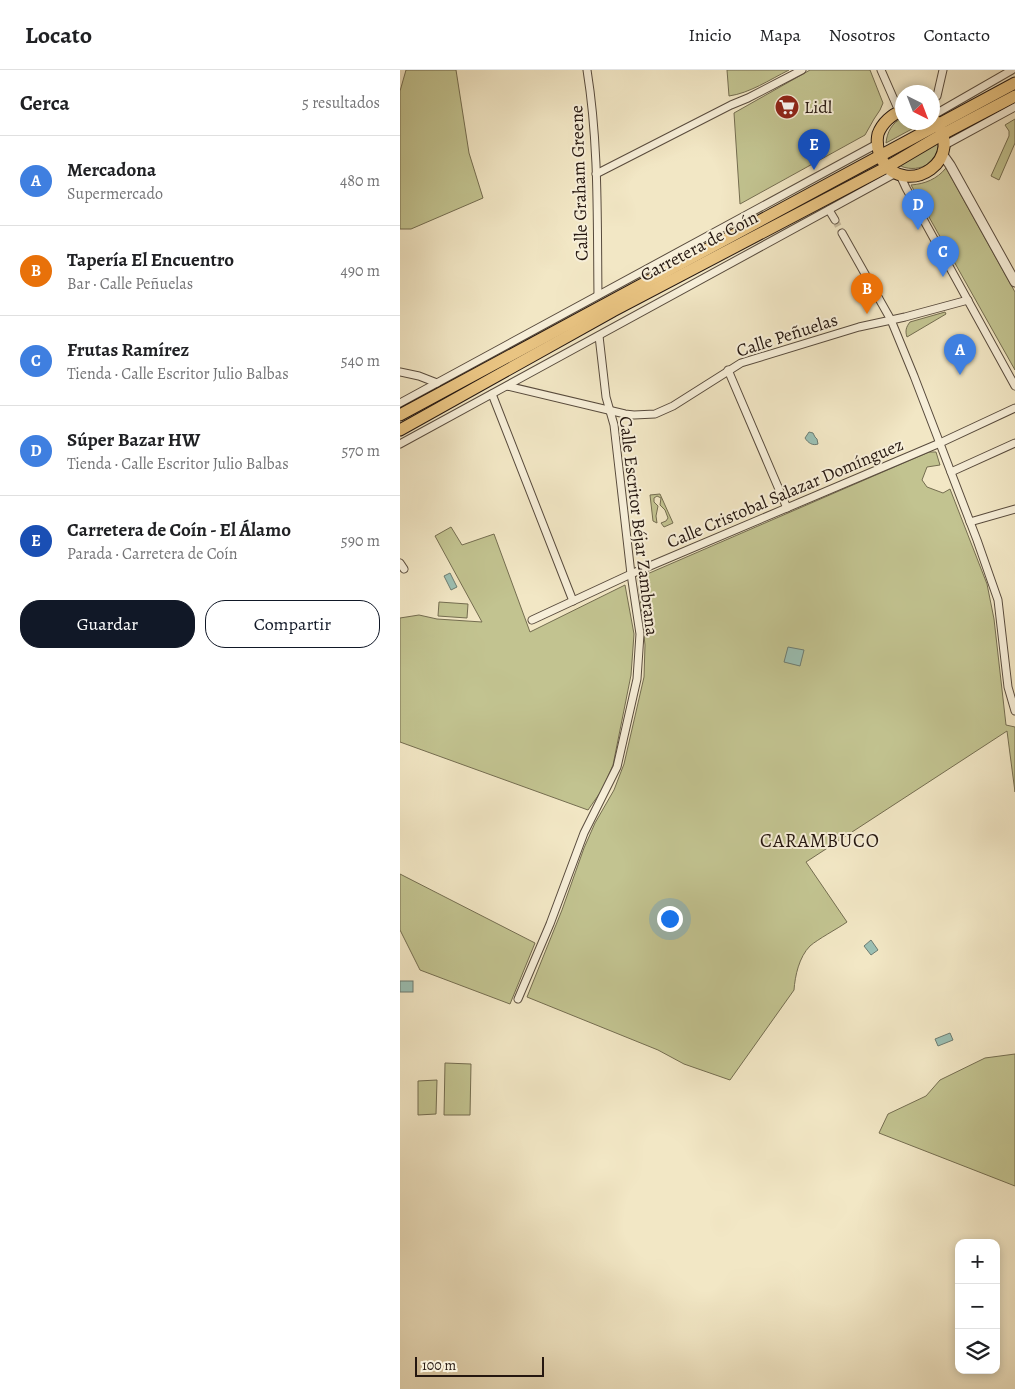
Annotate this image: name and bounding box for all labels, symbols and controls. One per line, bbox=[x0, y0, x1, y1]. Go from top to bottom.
text: Locato bbox=[25, 19, 92, 51]
text: Inicio bbox=[688, 23, 731, 47]
text: Mapa bbox=[759, 23, 801, 47]
text: Nosotros bbox=[829, 23, 895, 47]
text: Contacto bbox=[923, 23, 990, 47]
north arrow bbox=[895, 85, 940, 130]
text: Cerca bbox=[20, 89, 70, 117]
text: 5 resultados bbox=[302, 92, 380, 114]
supermarket icon: Lidl bbox=[774, 94, 800, 120]
place label: Lidl bbox=[804, 95, 833, 119]
street label: Calle Graham Greene bbox=[564, 105, 594, 261]
pin: E bbox=[798, 129, 830, 170]
text: Mercadona bbox=[67, 157, 156, 183]
text: A bbox=[31, 170, 41, 192]
text: 480 m bbox=[340, 170, 380, 192]
text: Supermercado bbox=[67, 183, 163, 205]
pin: D bbox=[902, 189, 934, 230]
street label: Carretera de Coín bbox=[636, 205, 762, 287]
pin: C bbox=[927, 236, 959, 277]
text: Tapería El Encuentro bbox=[67, 247, 234, 273]
text: B bbox=[31, 260, 41, 282]
text: 490 m bbox=[340, 260, 380, 282]
text: Bar · Calle Peñuelas bbox=[67, 273, 193, 295]
pin: B bbox=[851, 273, 883, 314]
street label: Calle Peñuelas bbox=[733, 307, 841, 363]
pin: A bbox=[944, 334, 976, 375]
text: Frutas Ramírez bbox=[67, 337, 189, 363]
text: C bbox=[31, 350, 41, 372]
text: 540 m bbox=[341, 350, 380, 372]
text: Tienda · Calle Escritor Julio Balbas bbox=[67, 363, 289, 385]
street label: Calle Escritor Béjar Zambrana bbox=[614, 415, 664, 638]
text: Súper Bazar HW bbox=[67, 427, 200, 453]
street label: Calle Cristobal Salazar Domínguez bbox=[663, 432, 907, 554]
text: D bbox=[30, 440, 42, 462]
text: 570 m bbox=[341, 440, 380, 462]
text: Tienda · Calle Escritor Julio Balbas bbox=[67, 453, 289, 475]
text: Carretera de Coín - El Álamo bbox=[67, 517, 291, 543]
text: E bbox=[31, 530, 41, 552]
text: 590 m bbox=[341, 530, 380, 552]
text: Parada · Carretera de Coín bbox=[67, 543, 238, 565]
button: Guardar bbox=[20, 600, 195, 648]
button: Compartir bbox=[205, 600, 380, 648]
district label: CARAMBUCO bbox=[760, 828, 880, 854]
your location bbox=[657, 906, 683, 932]
map controls bbox=[955, 1239, 1000, 1374]
button: + bbox=[955, 1239, 1000, 1284]
button: − bbox=[955, 1284, 1000, 1329]
button: layers bbox=[955, 1329, 1000, 1374]
scale bar bbox=[415, 1354, 544, 1377]
text: 100 m bbox=[422, 1356, 456, 1375]

